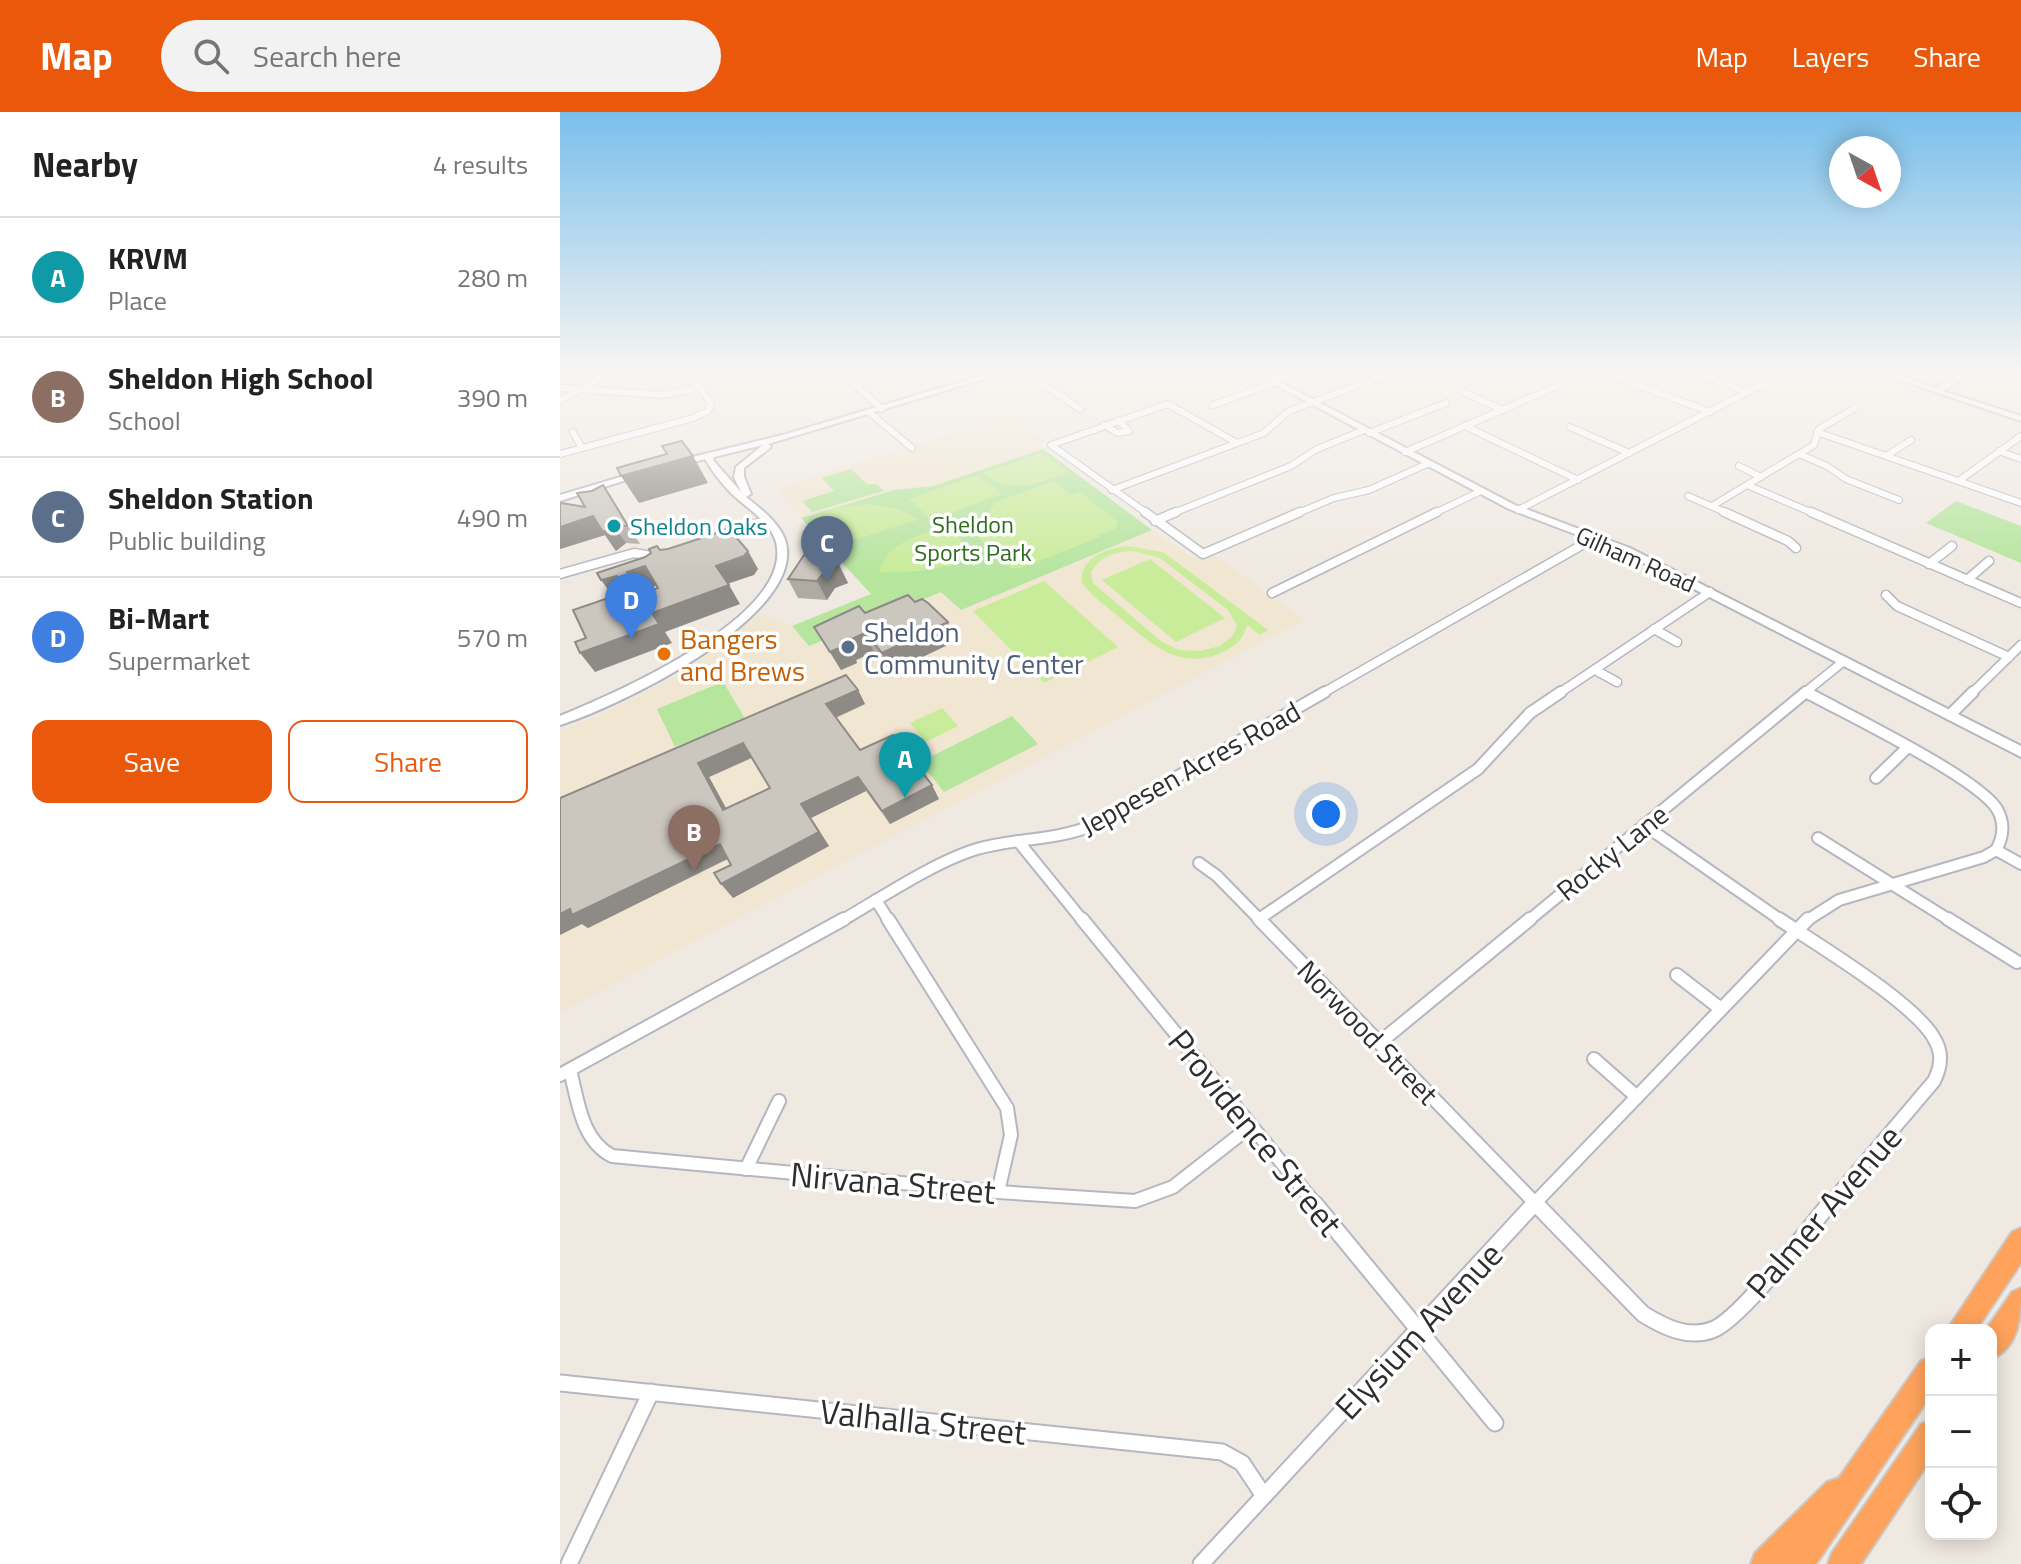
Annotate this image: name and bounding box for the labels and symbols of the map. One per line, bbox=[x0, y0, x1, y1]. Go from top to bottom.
north arrow bbox=[1829, 136, 1901, 208]
park label: Sheldon Sports Park bbox=[914, 506, 1032, 570]
place label: Sheldon Oaks bbox=[630, 508, 768, 544]
pin: C bbox=[801, 516, 853, 582]
marker: Sheldon Oaks bbox=[605, 517, 623, 535]
street label: Gilham Road bbox=[1570, 517, 1702, 601]
pin: D bbox=[605, 573, 657, 639]
place label: Sheldon Community Center bbox=[864, 610, 1084, 685]
place label: Bangers and Brews bbox=[680, 617, 805, 692]
marker: Sheldon Community Center bbox=[839, 638, 857, 656]
marker: Bangers and Brews bbox=[655, 645, 673, 663]
street label: Jeppesen Acres Road bbox=[1072, 690, 1308, 846]
pin: A bbox=[879, 732, 931, 798]
street label: Rocky Lane bbox=[1547, 793, 1677, 911]
your location bbox=[1306, 794, 1346, 834]
pin: B bbox=[668, 805, 720, 871]
street label: Norwood Street bbox=[1288, 950, 1449, 1114]
street label: Providence Street bbox=[1156, 1017, 1356, 1247]
street label: Palmer Avenue bbox=[1732, 1112, 1914, 1310]
street label: Nirvana Street bbox=[788, 1147, 998, 1217]
street label: Elysium Avenue bbox=[1322, 1229, 1514, 1431]
street label: Valhalla Street bbox=[817, 1384, 1029, 1458]

